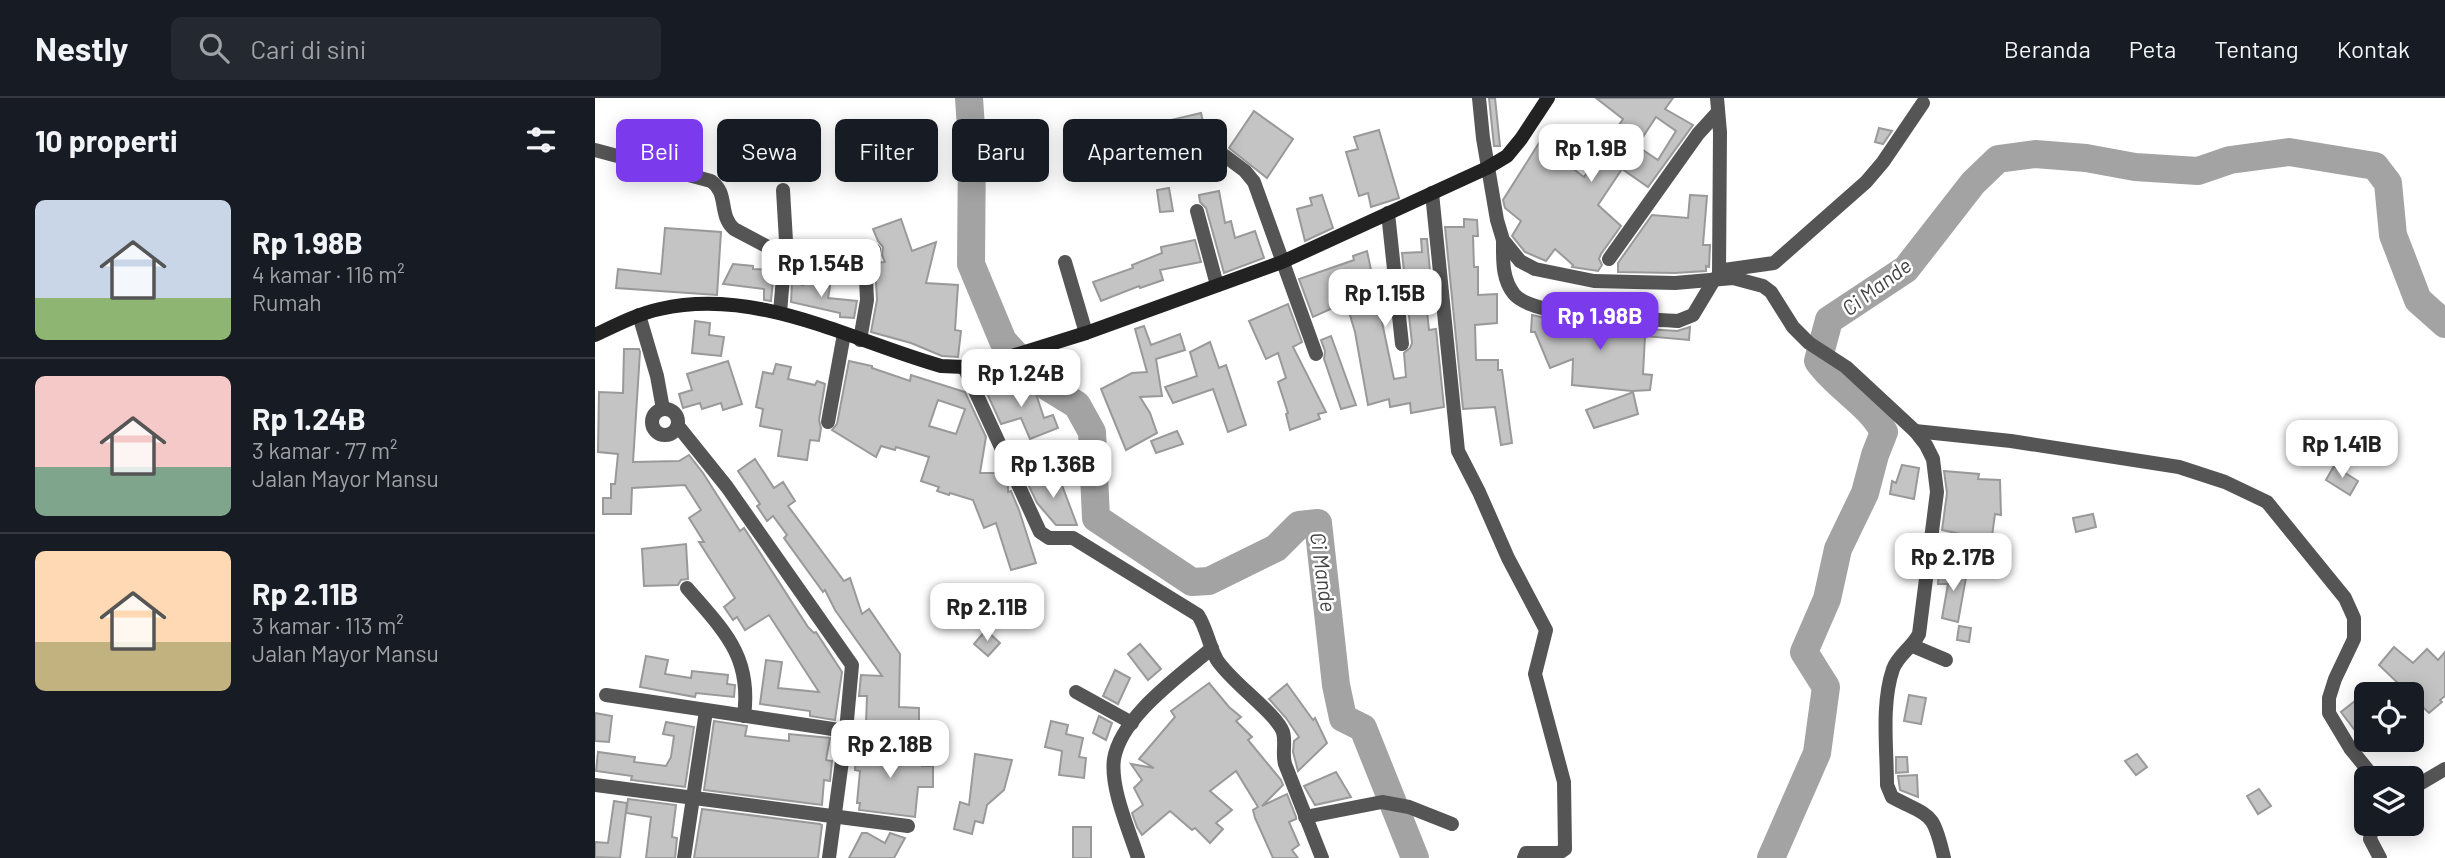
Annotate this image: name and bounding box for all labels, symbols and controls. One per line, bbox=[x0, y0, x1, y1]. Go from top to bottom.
search box bbox=[171, 17, 661, 80]
text: Nestly bbox=[35, 28, 129, 68]
icon: search bbox=[195, 29, 233, 67]
text: Cari di sini bbox=[251, 33, 367, 64]
text: Beranda bbox=[2004, 34, 2091, 63]
text: Peta bbox=[2129, 34, 2176, 63]
text: Tentang bbox=[2214, 34, 2299, 63]
text: Kontak bbox=[2337, 34, 2410, 63]
chip: Beli bbox=[616, 119, 703, 182]
chip: Sewa bbox=[717, 119, 821, 182]
chip: Filter bbox=[835, 119, 938, 182]
chip: Baru bbox=[952, 119, 1049, 182]
chip: Apartemen bbox=[1063, 119, 1227, 182]
icon: filters bbox=[522, 121, 560, 159]
text: 10 properti bbox=[35, 122, 178, 158]
pin: Rp 1.9B bbox=[1526, 125, 1656, 184]
text: Rp 1.9B bbox=[1555, 133, 1627, 161]
text: Rp 1.98B bbox=[252, 224, 363, 260]
icon: home bbox=[91, 228, 175, 312]
pin: Rp 1.54B bbox=[749, 240, 893, 299]
text: Rp 1.54B bbox=[778, 248, 864, 276]
water label: Ci Mande bbox=[1836, 252, 1916, 320]
text: 4 kamar · 116 m² bbox=[252, 260, 405, 288]
pin: Rp 1.15B bbox=[1313, 270, 1457, 329]
text: Rp 1.15B bbox=[1345, 278, 1425, 306]
text: Rumah bbox=[252, 288, 322, 316]
pin: Rp 1.98B bbox=[1528, 292, 1672, 352]
text: Rp 1.98B bbox=[1557, 301, 1643, 329]
pin: Rp 1.24B bbox=[949, 350, 1093, 409]
text: Rp 1.24B bbox=[977, 358, 1065, 386]
text: Rp 1.24B bbox=[252, 400, 366, 436]
icon: home bbox=[91, 404, 175, 488]
pin: Rp 1.41B bbox=[2270, 420, 2414, 480]
text: Rp 1.41B bbox=[2302, 429, 2382, 457]
text: 3 kamar · 77 m² bbox=[252, 436, 398, 464]
pin: Rp 1.36B bbox=[981, 440, 1125, 500]
text: Rp 1.36B bbox=[1010, 449, 1096, 477]
text: Jalan Mayor Mansu bbox=[252, 464, 439, 492]
water label: Ci Mande bbox=[1306, 531, 1342, 613]
pin: Rp 2.17B bbox=[1881, 533, 2025, 593]
text: Rp 2.17B bbox=[1911, 542, 1995, 570]
text: Rp 2.11B bbox=[252, 575, 358, 611]
icon: home bbox=[91, 579, 175, 663]
pin: Rp 2.11B bbox=[915, 584, 1059, 643]
text: Rp 2.11B bbox=[946, 592, 1028, 620]
text: 3 kamar · 113 m² bbox=[252, 611, 404, 639]
text: Jalan Mayor Mansu bbox=[252, 639, 439, 667]
map controls bbox=[2354, 682, 2424, 836]
button: locate bbox=[2354, 682, 2424, 752]
pin: Rp 2.18B bbox=[818, 720, 962, 780]
text: Rp 2.18B bbox=[847, 729, 933, 757]
button: layers bbox=[2354, 766, 2424, 836]

